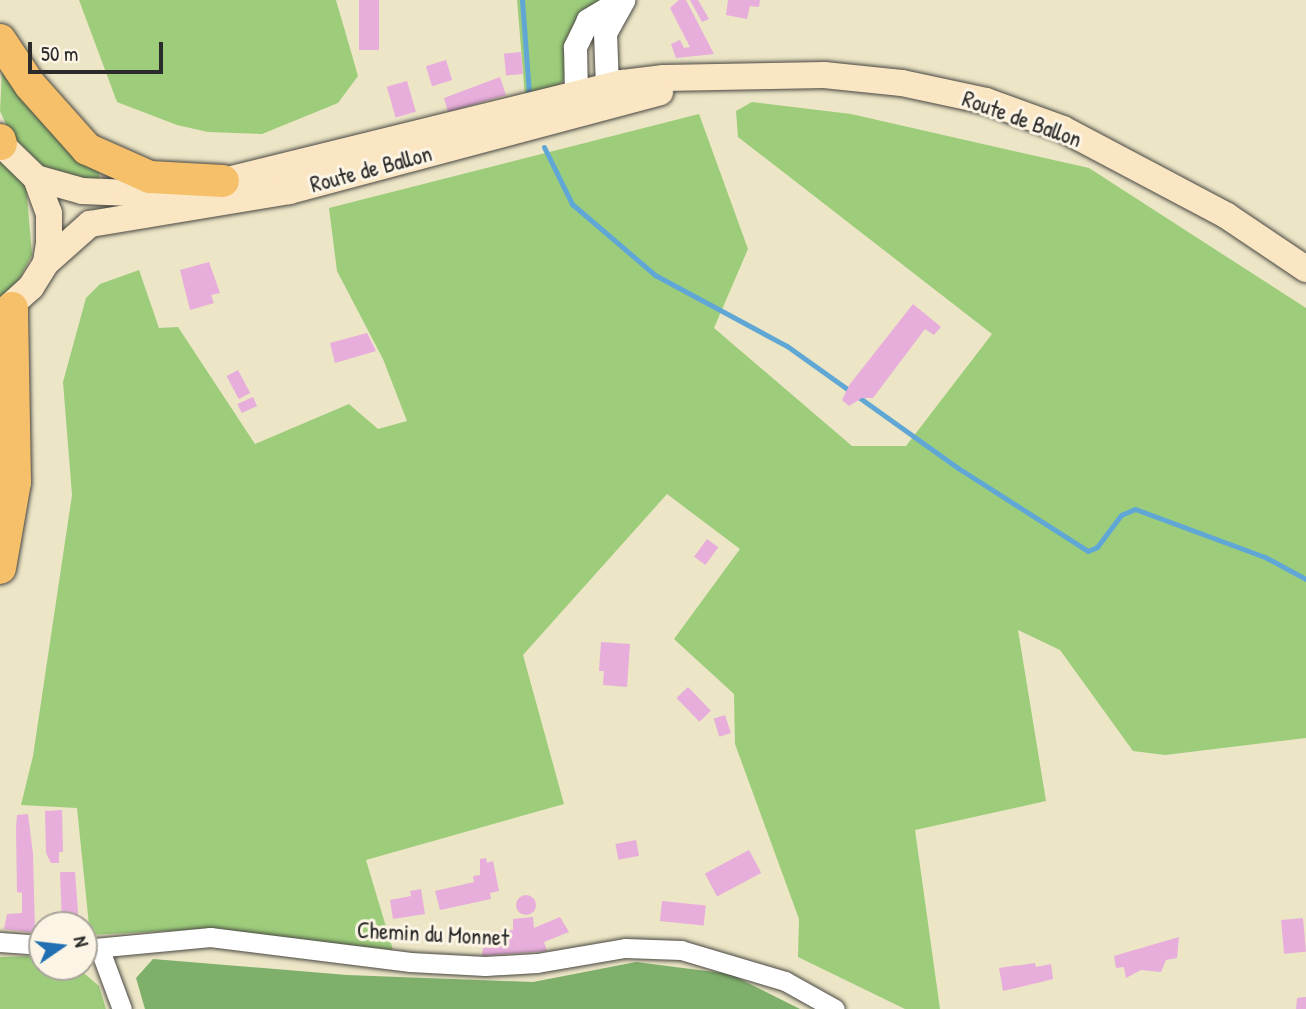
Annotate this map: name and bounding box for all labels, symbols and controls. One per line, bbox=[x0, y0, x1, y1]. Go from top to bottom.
scale bar bbox=[32, 28, 166, 72]
text: 50 m bbox=[41, 39, 78, 68]
street label: Route de Ballon bbox=[959, 85, 1085, 153]
street label: Route de Ballon bbox=[307, 140, 435, 198]
north arrow bbox=[28, 911, 98, 981]
street label: Chemin du Monnet bbox=[356, 916, 510, 952]
text: N bbox=[68, 933, 95, 949]

